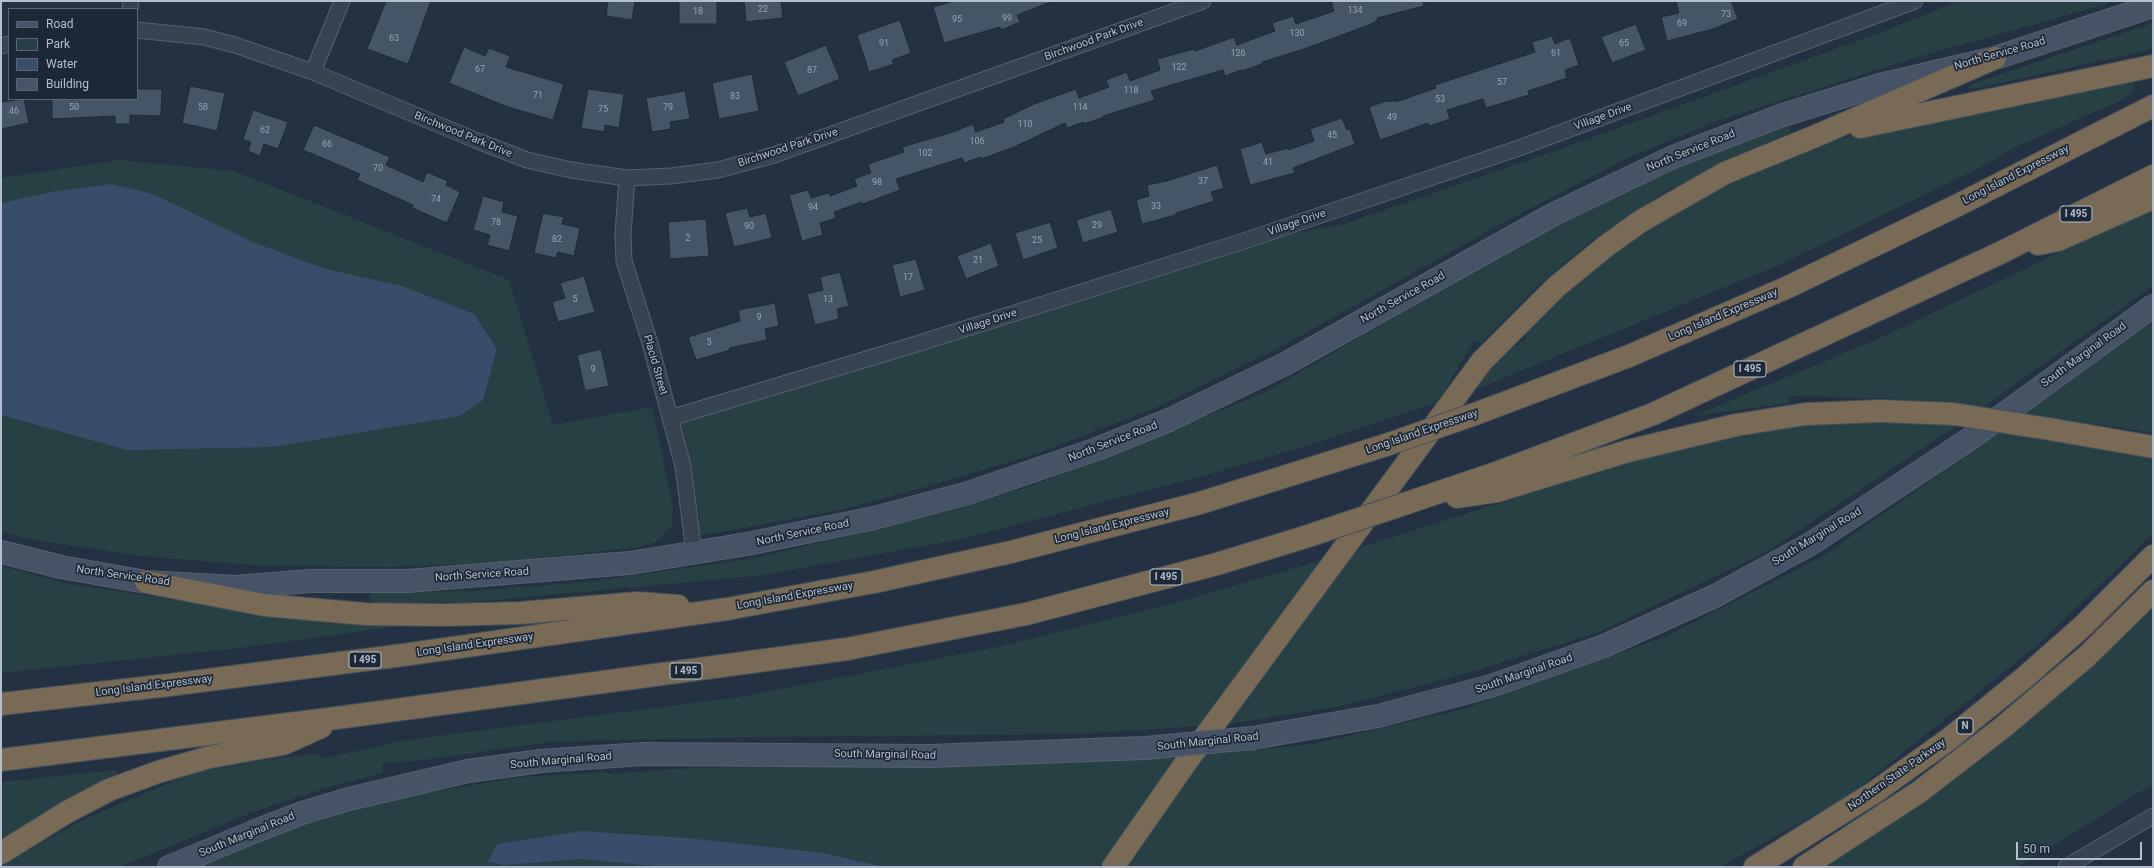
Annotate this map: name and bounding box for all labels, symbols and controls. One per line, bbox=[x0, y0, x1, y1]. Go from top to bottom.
house number: 22 bbox=[758, 5, 768, 15]
house number: 134 bbox=[1347, 6, 1363, 16]
house number: 18 bbox=[693, 7, 703, 17]
legend bbox=[8, 8, 138, 100]
house number: 73 bbox=[1721, 10, 1731, 20]
house number: 99 bbox=[1002, 14, 1012, 24]
house number: 95 bbox=[952, 15, 962, 25]
street label: Birchwood Park Drive bbox=[1043, 16, 1145, 64]
text: Road bbox=[46, 17, 74, 31]
house number: 69 bbox=[1677, 19, 1687, 29]
house number: 130 bbox=[1289, 29, 1305, 39]
house number: 63 bbox=[389, 34, 399, 44]
street label: North Service Road bbox=[1953, 35, 2047, 73]
text: Park bbox=[46, 37, 70, 51]
house number: 91 bbox=[879, 39, 889, 49]
house number: 65 bbox=[1619, 39, 1629, 49]
house number: 126 bbox=[1230, 49, 1246, 59]
house number: 61 bbox=[1551, 49, 1561, 59]
text: Water bbox=[46, 57, 77, 71]
house number: 122 bbox=[1171, 63, 1187, 73]
house number: 67 bbox=[475, 65, 485, 75]
house number: 87 bbox=[807, 66, 817, 76]
text: Building bbox=[46, 77, 89, 91]
house number: 57 bbox=[1497, 78, 1507, 88]
house number: 118 bbox=[1123, 86, 1139, 96]
house number: 71 bbox=[533, 91, 543, 101]
house number: 83 bbox=[730, 92, 740, 102]
house number: 53 bbox=[1435, 95, 1445, 105]
street label: Village Drive bbox=[1572, 100, 1634, 134]
house number: 50 bbox=[69, 103, 79, 113]
house number: 58 bbox=[198, 103, 208, 113]
house number: 79 bbox=[663, 103, 673, 113]
house number: 114 bbox=[1072, 103, 1088, 113]
house number: 75 bbox=[598, 105, 608, 115]
house number: 46 bbox=[9, 107, 19, 117]
street label: Birchwood Park Drive bbox=[412, 109, 514, 161]
house number: 49 bbox=[1387, 113, 1397, 123]
house number: 110 bbox=[1017, 120, 1033, 130]
house number: 62 bbox=[260, 126, 270, 136]
street label: Birchwood Park Drive bbox=[736, 126, 840, 170]
street label: North Service Road bbox=[1645, 127, 1737, 175]
house number: 45 bbox=[1327, 131, 1337, 141]
house number: 106 bbox=[969, 137, 985, 147]
house number: 66 bbox=[322, 140, 332, 150]
street label: Long Island Expressway bbox=[1961, 142, 2071, 208]
house number: 102 bbox=[917, 149, 933, 159]
house number: 41 bbox=[1263, 158, 1273, 168]
house number: 70 bbox=[373, 164, 383, 174]
house number: 37 bbox=[1198, 177, 1208, 187]
house number: 98 bbox=[872, 178, 882, 188]
house number: 74 bbox=[431, 195, 441, 205]
house number: 33 bbox=[1151, 202, 1161, 212]
house number: 94 bbox=[808, 203, 818, 213]
road number: I 495 bbox=[2060, 206, 2092, 222]
street label: Village Drive bbox=[1266, 207, 1328, 239]
house number: 78 bbox=[491, 218, 501, 228]
house number: 29 bbox=[1092, 221, 1102, 231]
house number: 90 bbox=[744, 222, 754, 232]
house number: 2 bbox=[685, 234, 691, 244]
house number: 82 bbox=[552, 235, 562, 245]
house number: 25 bbox=[1032, 236, 1042, 246]
house number: 21 bbox=[973, 256, 983, 266]
street label: North Service Road bbox=[1359, 269, 1447, 327]
house number: 17 bbox=[903, 273, 913, 283]
street label: Long Island Expressway bbox=[1666, 286, 1780, 344]
house number: 5 bbox=[572, 295, 578, 305]
house number: 13 bbox=[823, 295, 833, 305]
street label: Village Drive bbox=[957, 306, 1019, 338]
house number: 9 bbox=[756, 313, 762, 323]
street label: South Marginal Road bbox=[2039, 320, 2129, 390]
street label: Placid Street bbox=[640, 333, 670, 397]
house number: 5 bbox=[706, 338, 712, 348]
road number: I 495 bbox=[1734, 361, 1766, 377]
house number: 9 bbox=[590, 365, 596, 375]
street label: Long Island Expressway bbox=[1364, 407, 1480, 457]
street label: North Service Road bbox=[1067, 419, 1159, 465]
street label: Long Island Expressway bbox=[1053, 505, 1171, 547]
street label: South Marginal Road bbox=[1770, 505, 1864, 569]
street label: North Service Road bbox=[756, 517, 850, 549]
street label: North Service Road bbox=[75, 563, 171, 589]
street label: North Service Road bbox=[435, 565, 529, 585]
road number: I 495 bbox=[1150, 569, 1182, 585]
street label: Long Island Expressway bbox=[736, 579, 854, 613]
street label: Long Island Expressway bbox=[416, 630, 534, 660]
street label: South Marginal Road bbox=[1474, 651, 1574, 697]
road number: I 495 bbox=[349, 652, 381, 668]
road number: I 495 bbox=[670, 663, 702, 679]
street label: Long Island Expressway bbox=[95, 672, 213, 700]
road number: N bbox=[1957, 718, 1973, 734]
street label: South Marginal Road bbox=[1157, 730, 1259, 754]
street label: Northern State Parkway bbox=[1846, 736, 1948, 814]
street label: South Marginal Road bbox=[834, 748, 936, 762]
street label: South Marginal Road bbox=[510, 750, 612, 772]
street label: South Marginal Road bbox=[197, 810, 297, 860]
scale bar bbox=[2018, 834, 2144, 860]
text: 50 m bbox=[2023, 842, 2050, 856]

